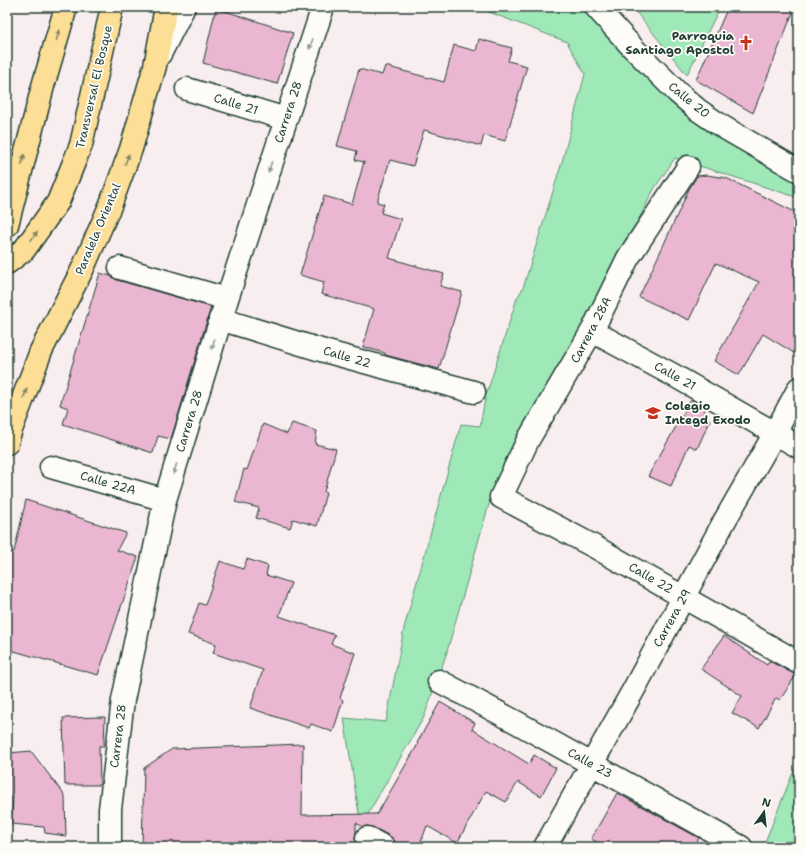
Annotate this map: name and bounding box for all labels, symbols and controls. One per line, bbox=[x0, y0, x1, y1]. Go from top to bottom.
street label: Transversal El Bosque bbox=[72, 24, 116, 150]
one-way arrow bbox=[55, 28, 61, 40]
place label: Parroquia Santiago Apostol bbox=[626, 28, 735, 58]
church icon: Parroquia Santiago Apostol bbox=[737, 34, 755, 52]
one-way arrow bbox=[308, 38, 314, 50]
street label: Calle 20 bbox=[665, 78, 713, 122]
street label: Carrera 28 bbox=[270, 79, 306, 145]
street label: Calle 21 bbox=[212, 90, 260, 118]
one-way arrow bbox=[20, 153, 26, 165]
one-way arrow bbox=[124, 153, 130, 165]
one-way arrow bbox=[267, 162, 273, 174]
street label: Paralela Oriental bbox=[71, 180, 125, 277]
one-way arrow bbox=[30, 230, 38, 241]
street label: Carrera 28A bbox=[567, 294, 615, 366]
one-way arrow bbox=[210, 339, 216, 351]
street label: Calle 22 bbox=[321, 343, 373, 371]
street label: Calle 21 bbox=[651, 358, 699, 394]
one-way arrow bbox=[22, 387, 28, 399]
street label: Carrera 28 bbox=[172, 388, 206, 454]
place label: Colegio Integd Exodo bbox=[665, 398, 751, 428]
school or university icon: Colegio Integd Exodo bbox=[644, 404, 662, 422]
one-way arrow bbox=[172, 463, 178, 475]
street label: Calle 22A bbox=[78, 467, 138, 499]
street label: Calle 22 bbox=[626, 559, 676, 597]
street label: Carrera 29 bbox=[649, 586, 695, 650]
street label: Carrera 28 bbox=[106, 703, 130, 769]
street label: Calle 23 bbox=[565, 744, 615, 782]
north arrow bbox=[744, 792, 784, 832]
text: N bbox=[760, 794, 773, 811]

